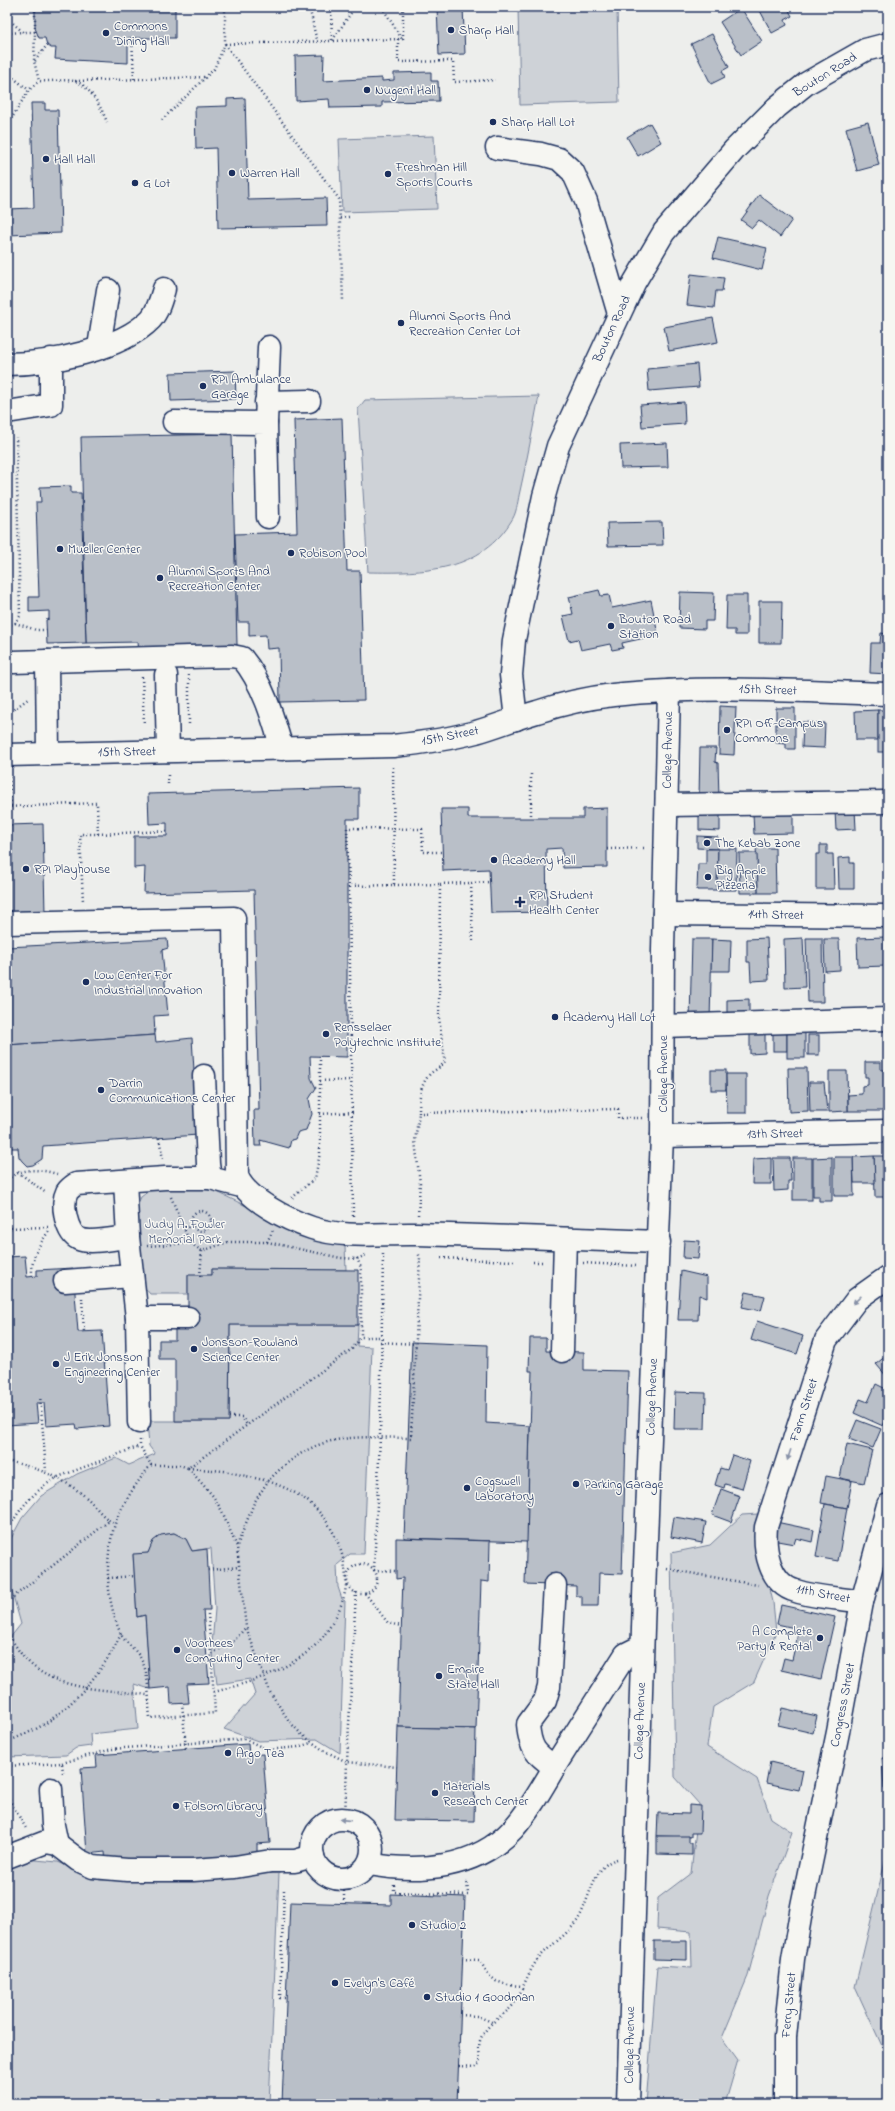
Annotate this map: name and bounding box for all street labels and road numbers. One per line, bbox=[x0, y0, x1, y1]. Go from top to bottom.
street label: Bouton Road bbox=[789, 48, 861, 103]
street label: Bouton Road bbox=[588, 292, 636, 367]
street label: 15th Street bbox=[739, 679, 798, 701]
street label: College Avenue bbox=[658, 711, 679, 789]
street label: 15th Street bbox=[420, 721, 481, 751]
street label: 15th Street bbox=[98, 742, 157, 762]
street label: 14th Street bbox=[748, 905, 805, 925]
street label: College Avenue bbox=[654, 1035, 674, 1113]
street label: 13th Street bbox=[747, 1124, 804, 1144]
street label: College Avenue bbox=[641, 1358, 664, 1436]
street label: Farm Street bbox=[785, 1375, 823, 1445]
street label: 11th Street bbox=[794, 1579, 852, 1609]
street label: Congress Street bbox=[826, 1661, 862, 1749]
street label: College Avenue bbox=[629, 1682, 652, 1760]
street label: Ferry Street bbox=[777, 1971, 802, 2040]
street label: College Avenue bbox=[620, 2006, 641, 2084]

